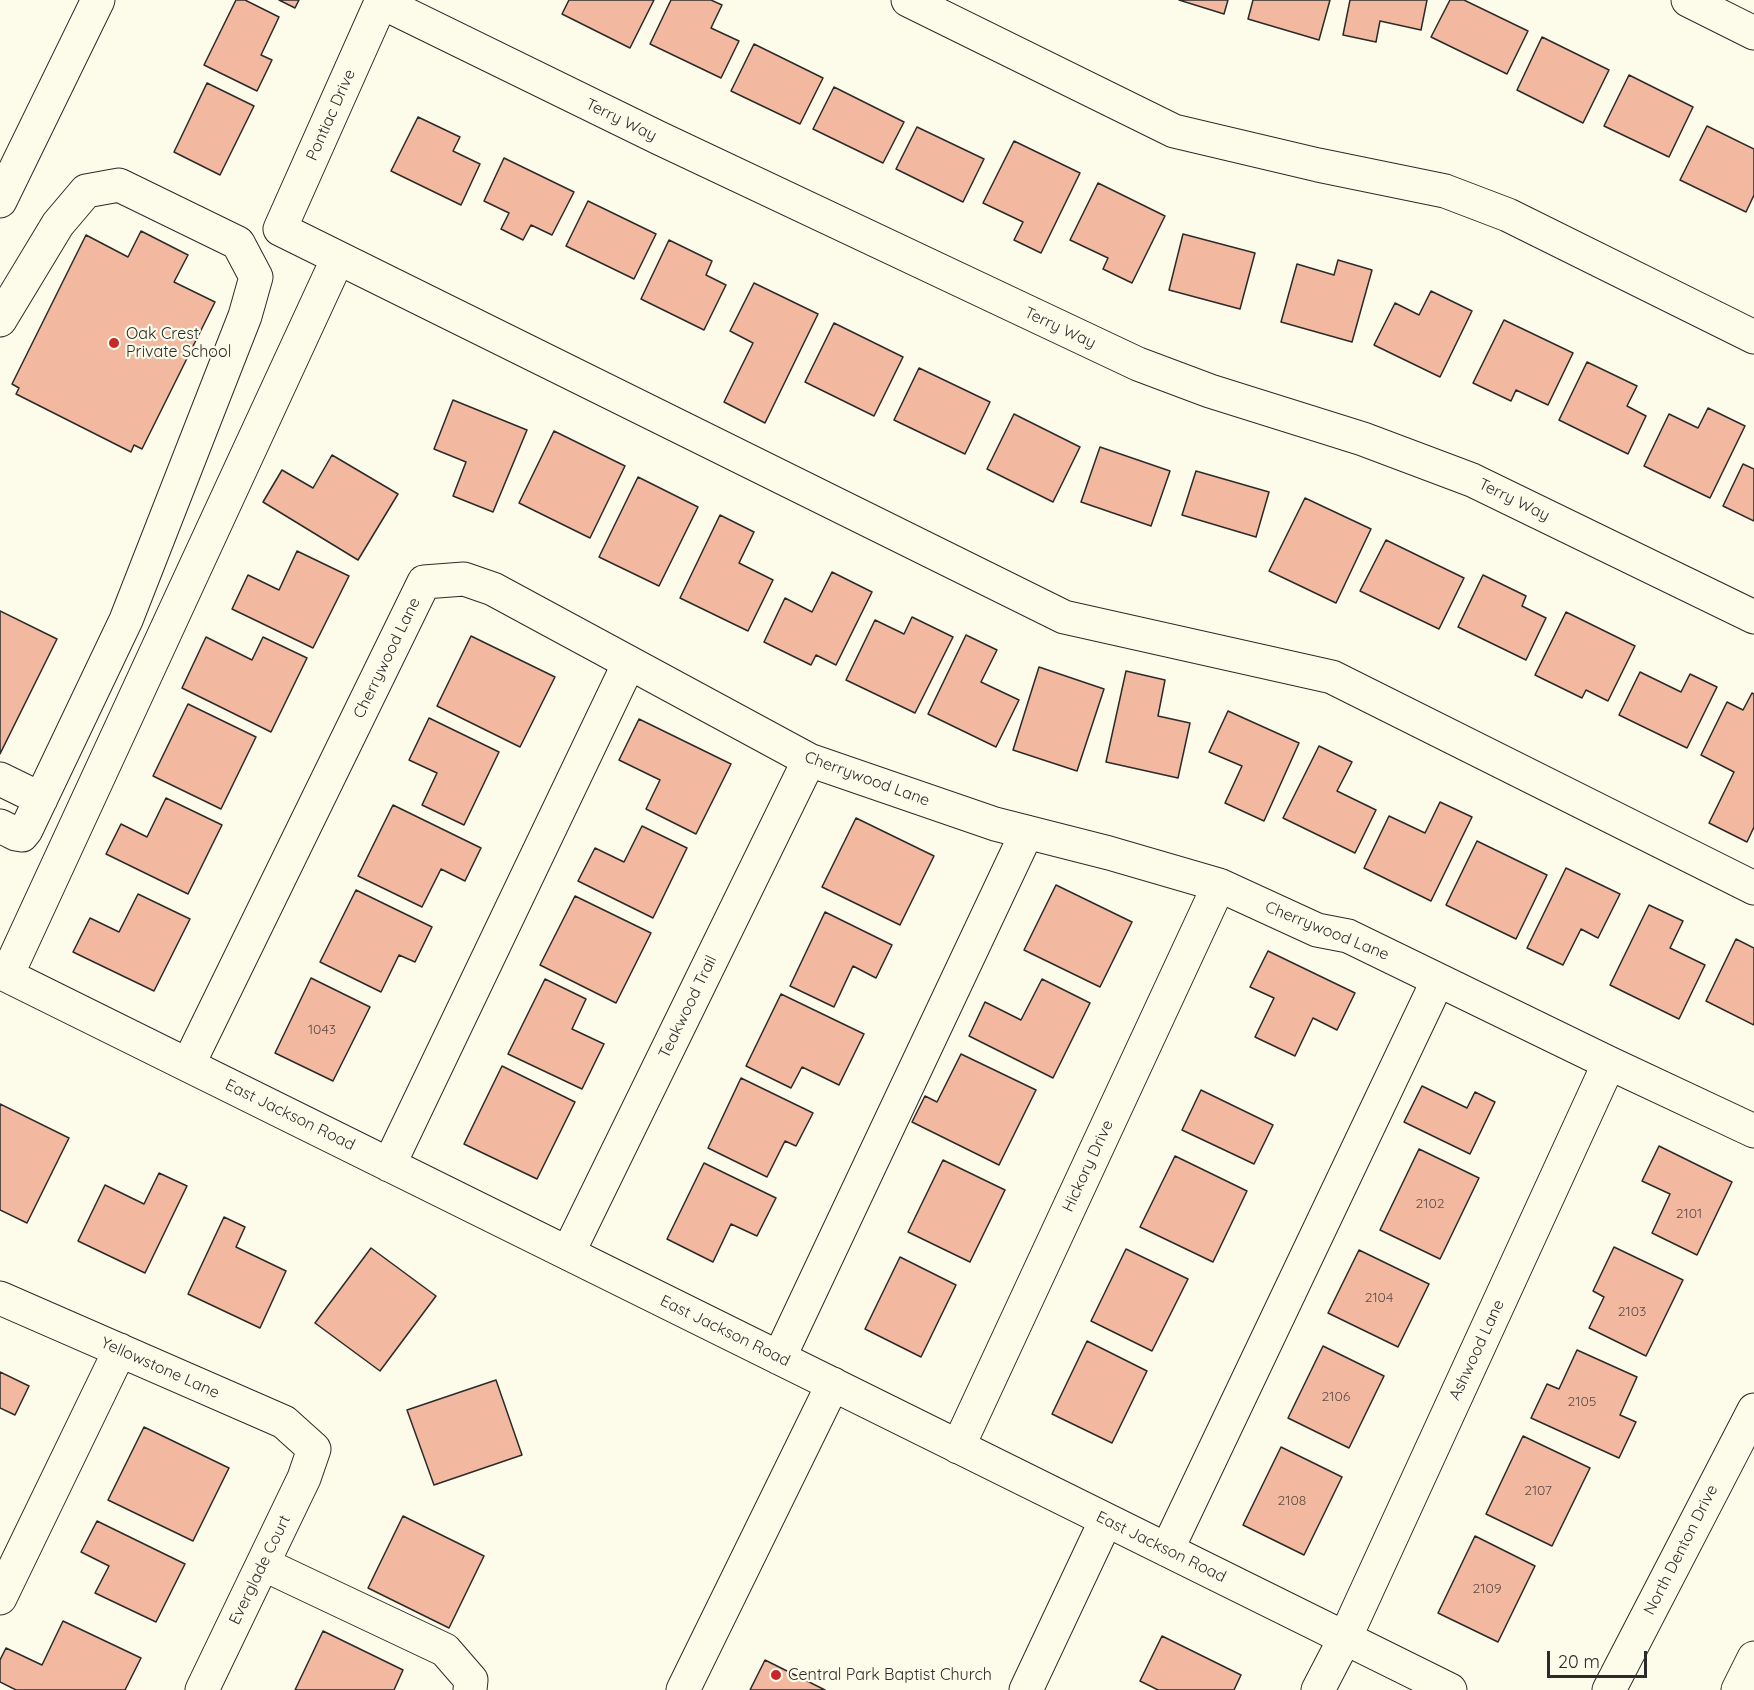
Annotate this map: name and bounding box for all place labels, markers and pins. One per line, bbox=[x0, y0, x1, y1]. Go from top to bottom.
place label: Oak Crest Private School bbox=[126, 324, 231, 362]
marker: Oak Crest Private School bbox=[107, 336, 121, 350]
place label: Central Park Baptist Church bbox=[788, 1665, 992, 1685]
marker: Central Park Baptist Church bbox=[769, 1668, 783, 1682]

